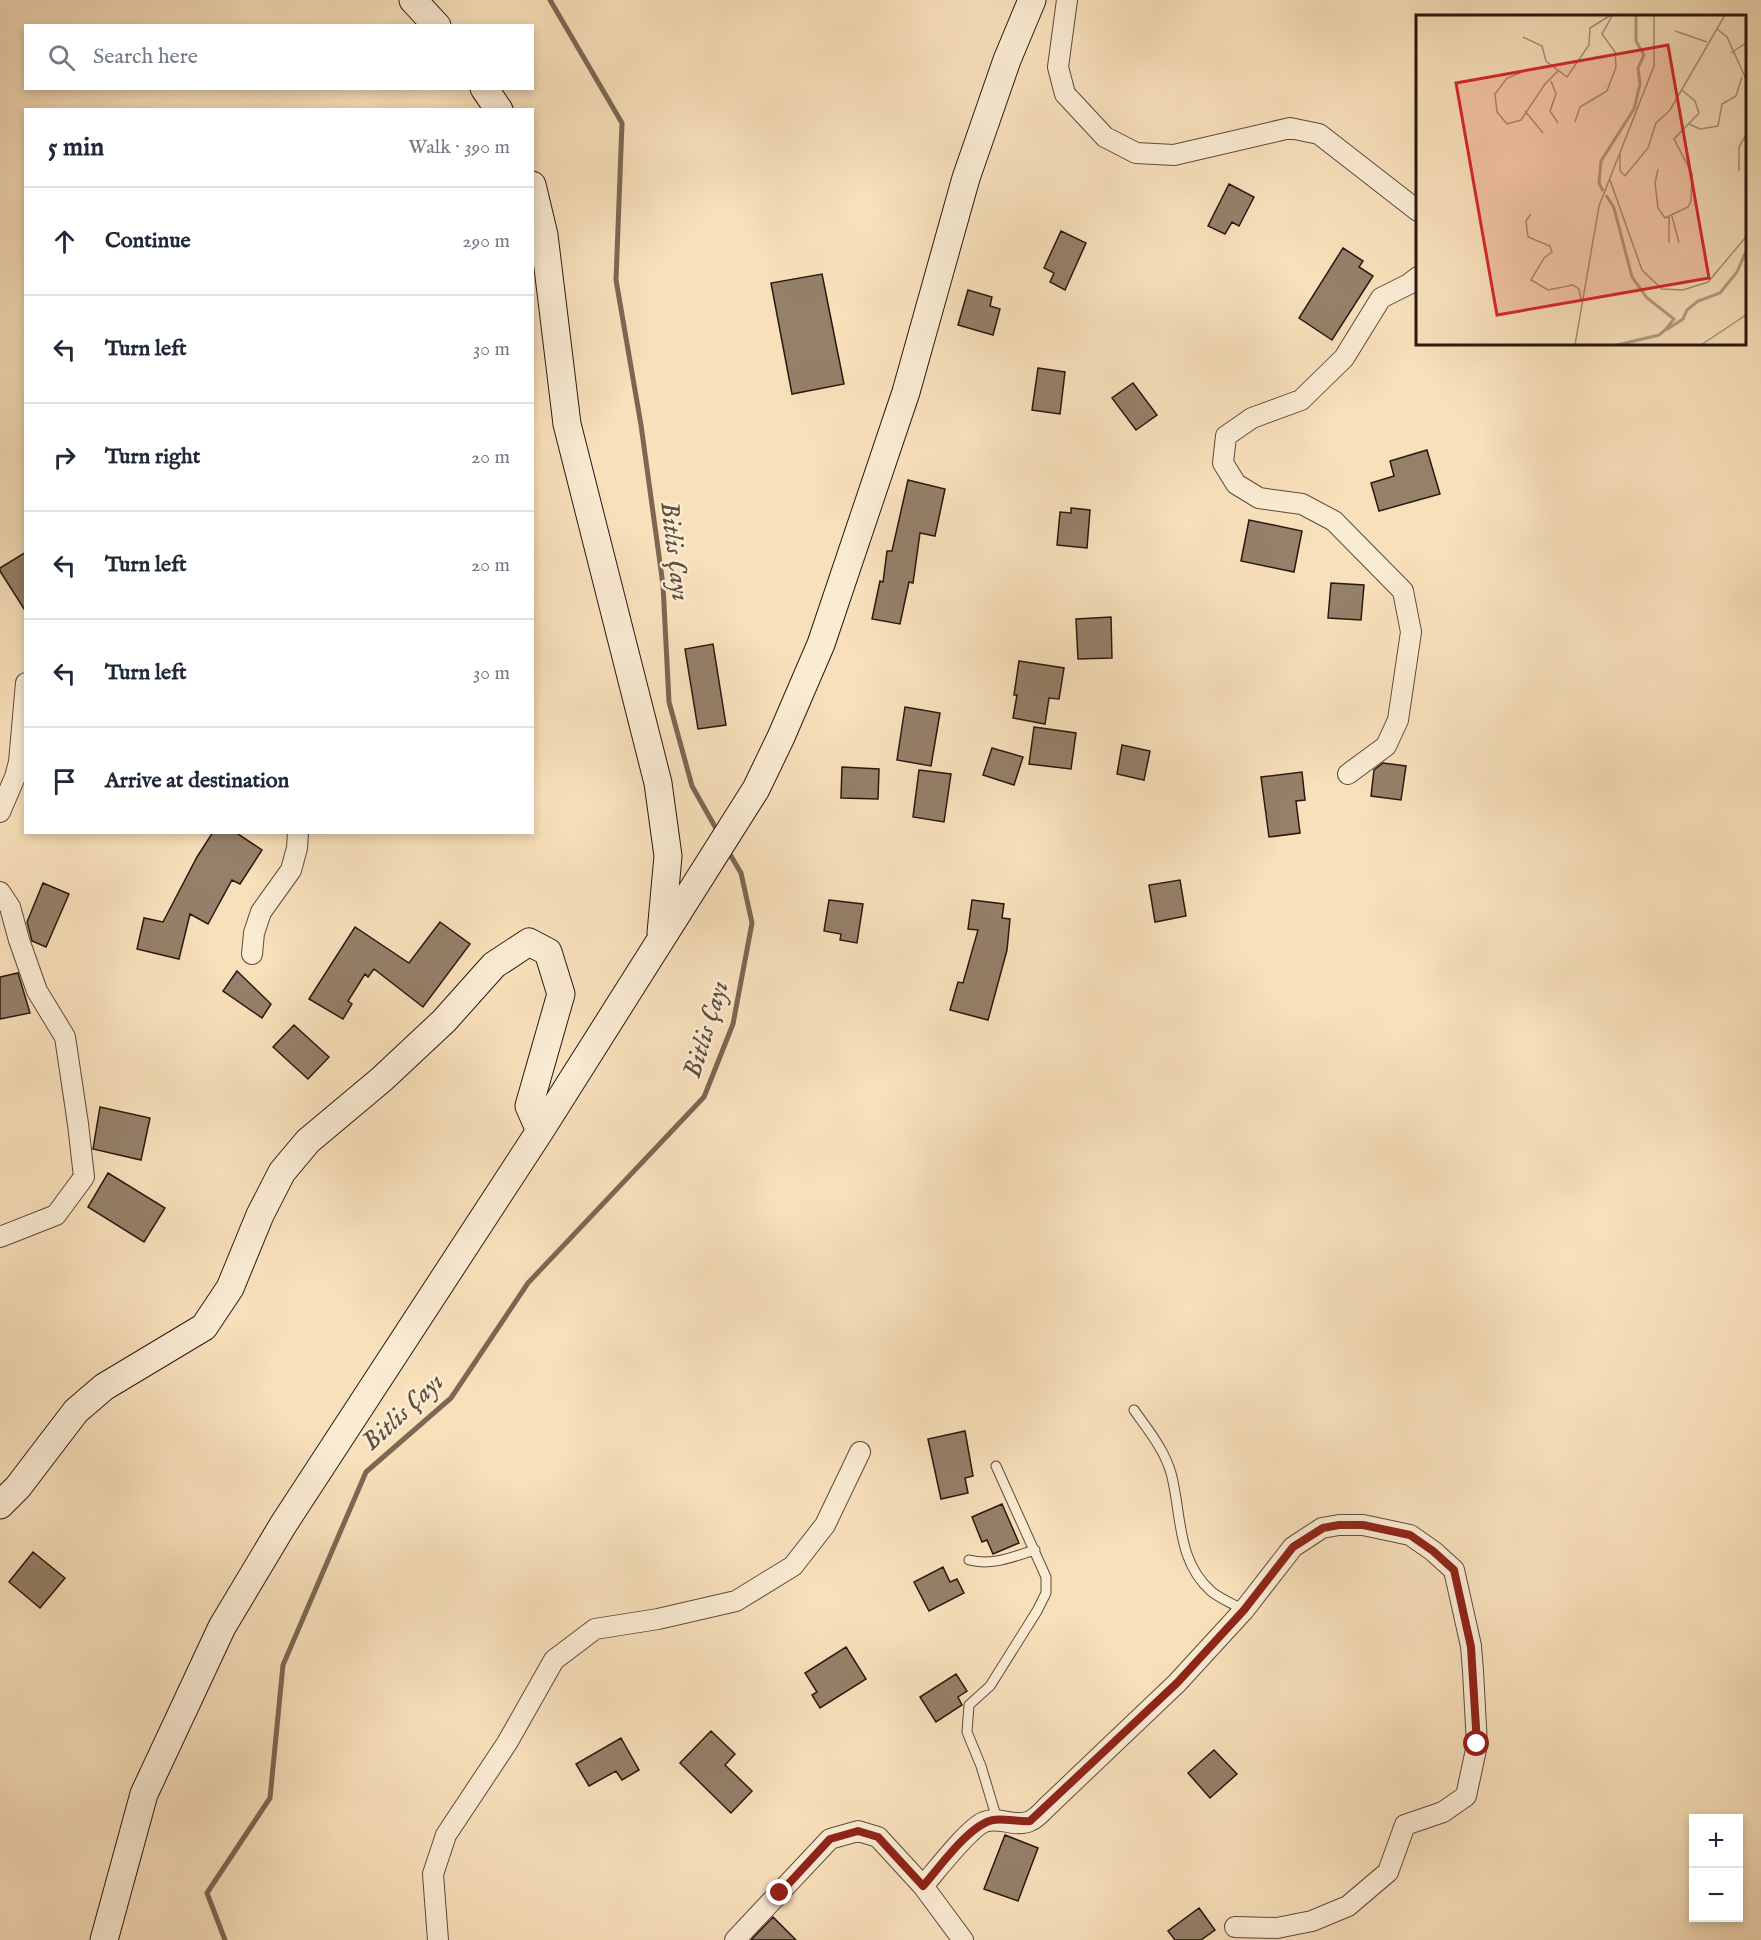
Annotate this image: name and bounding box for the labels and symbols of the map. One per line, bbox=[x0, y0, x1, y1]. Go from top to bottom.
inset map bbox=[1416, 15, 1746, 345]
water label: Bitlis Çayı bbox=[652, 500, 697, 603]
water label: Bitlis Çayı bbox=[676, 977, 737, 1082]
water label: Bitlis Çayı bbox=[355, 1366, 451, 1458]
route start bbox=[1463, 1730, 1489, 1756]
route end bbox=[766, 1879, 792, 1905]

